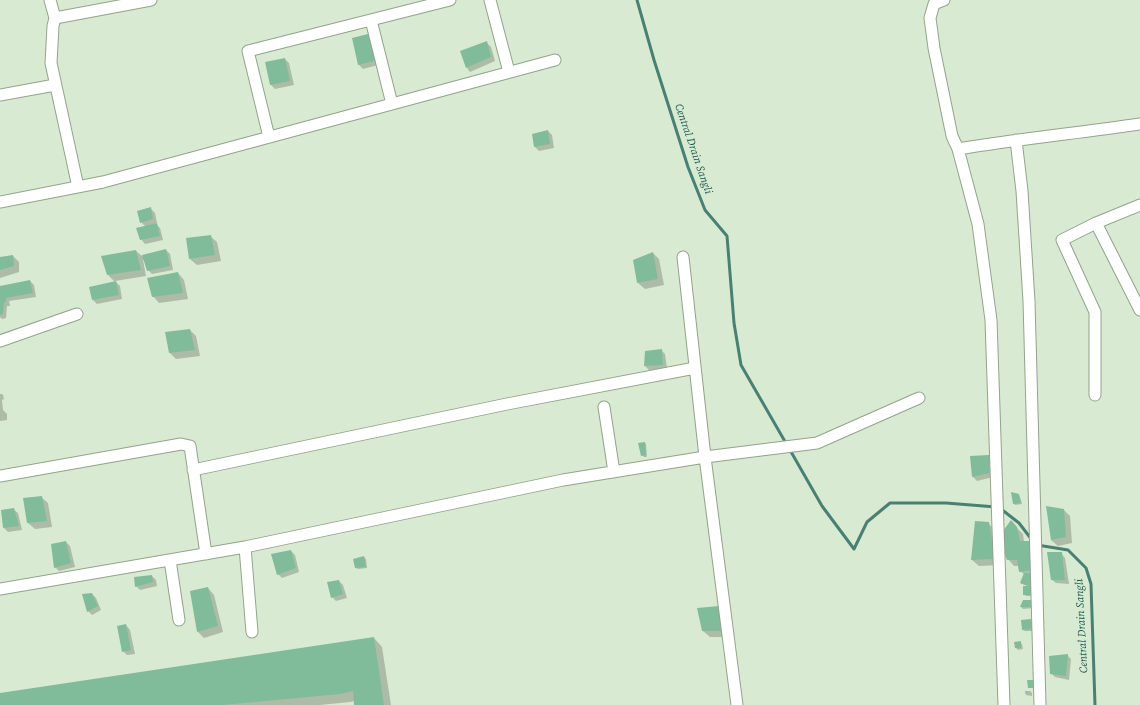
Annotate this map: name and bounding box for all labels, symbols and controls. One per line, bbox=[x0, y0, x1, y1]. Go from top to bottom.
water label: Central Drain Sangli bbox=[671, 102, 715, 196]
water label: Central Drain Sangli bbox=[1073, 578, 1091, 674]

